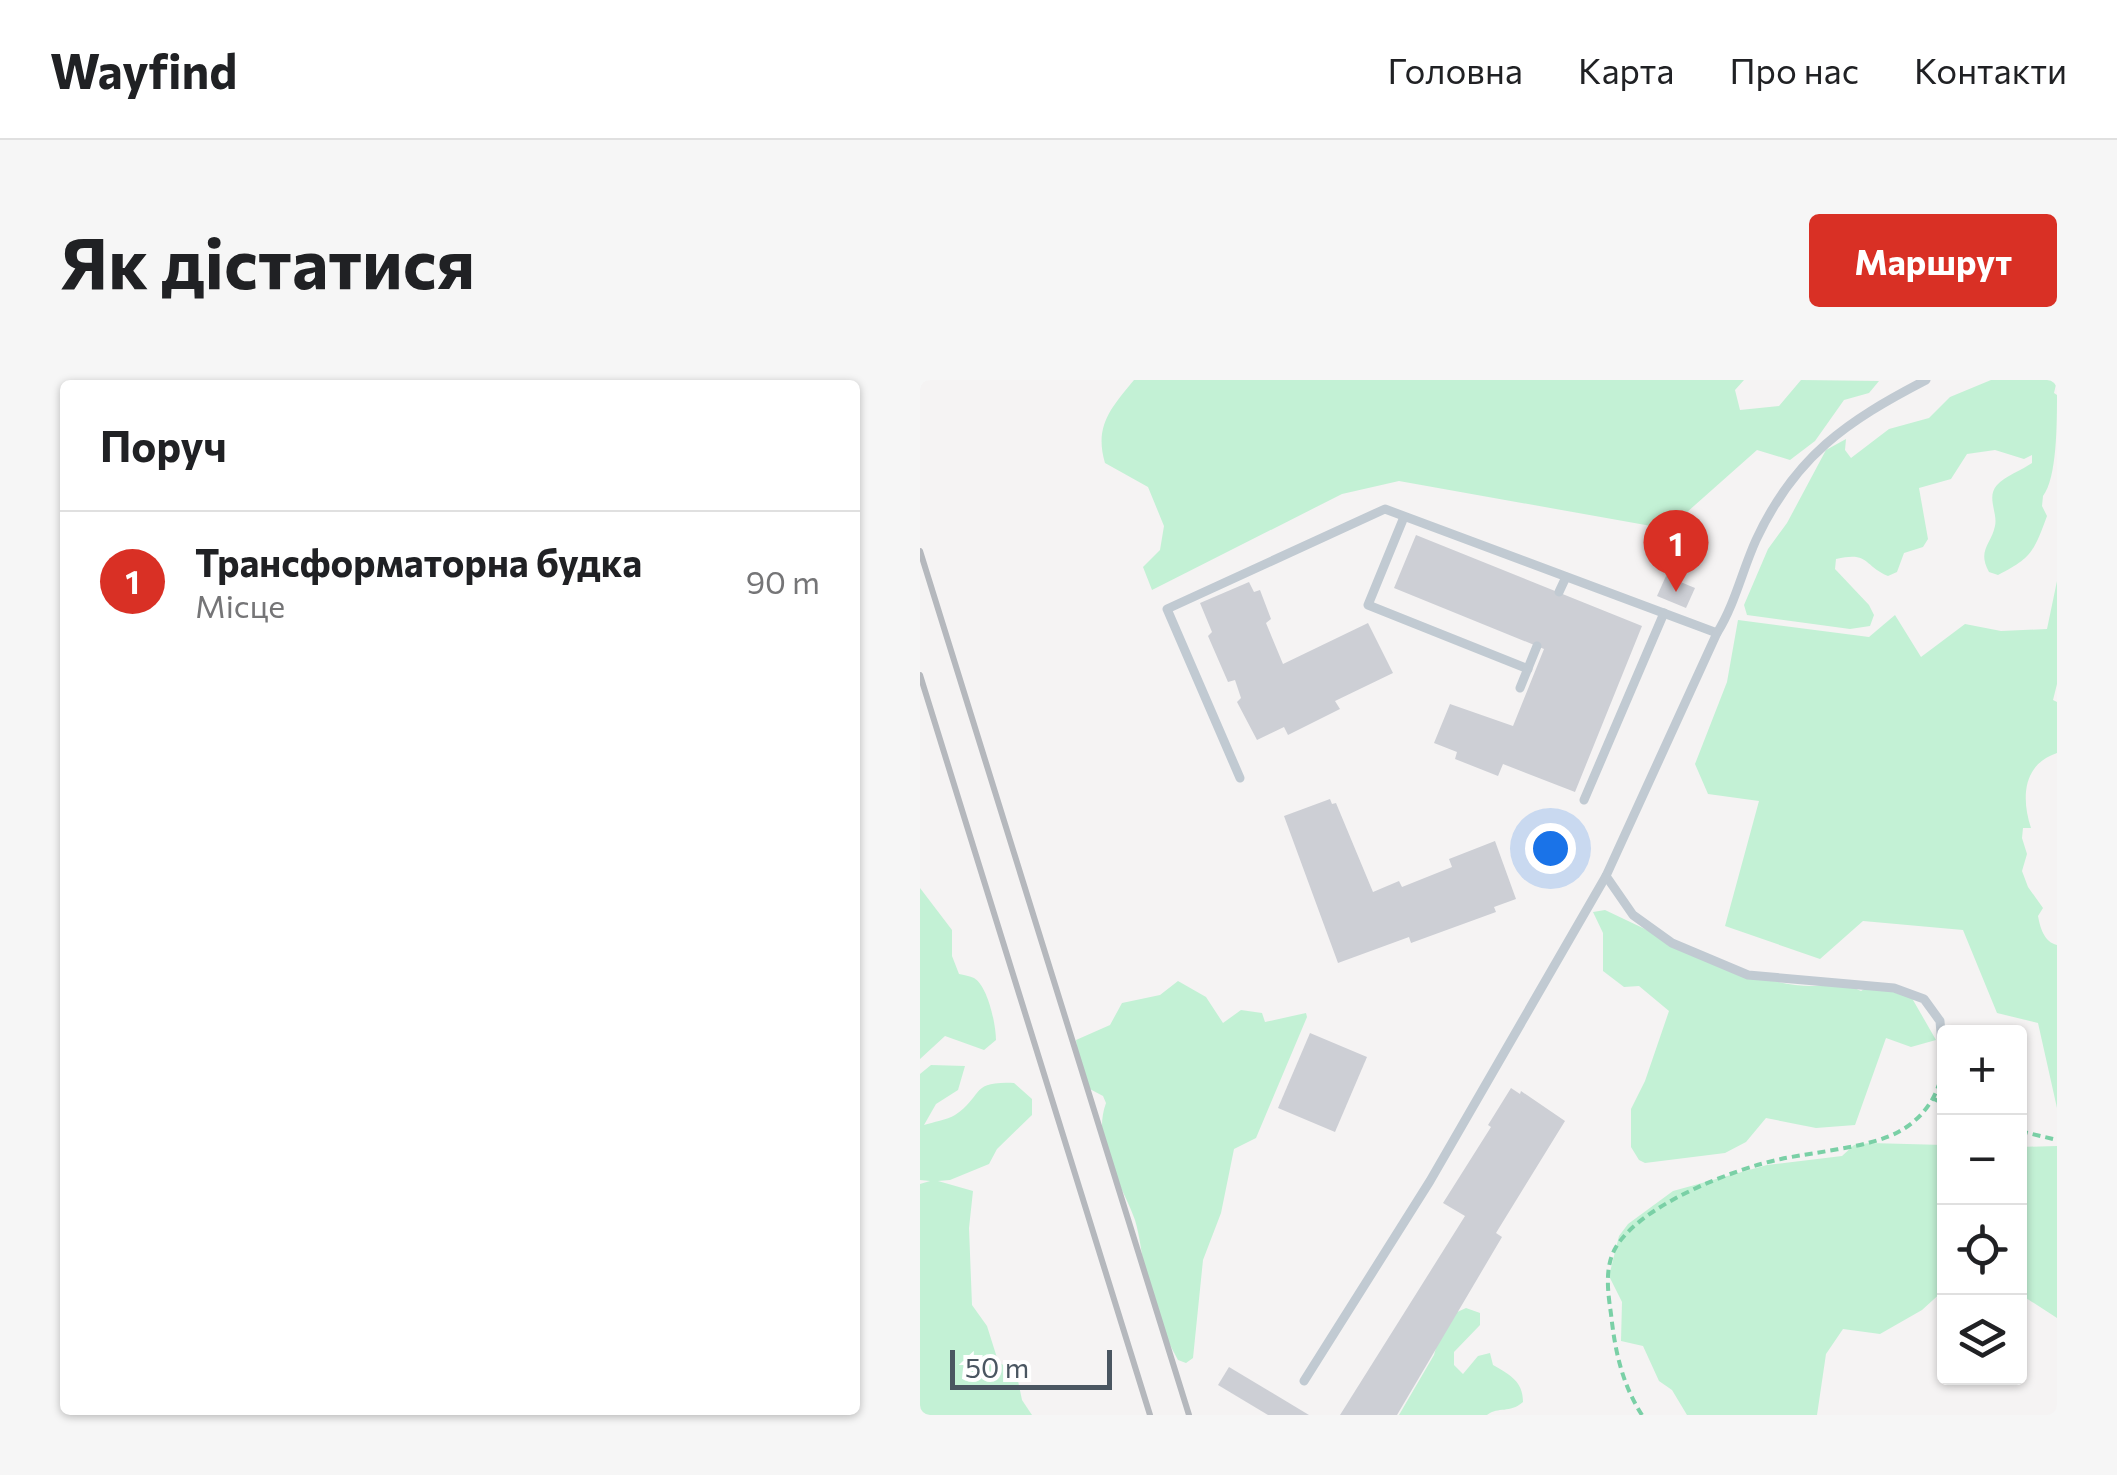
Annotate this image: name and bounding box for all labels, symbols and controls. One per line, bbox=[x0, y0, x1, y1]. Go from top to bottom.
text: Wayfind bbox=[50, 40, 237, 99]
text: Головна bbox=[1387, 48, 1523, 91]
text: Карта bbox=[1578, 48, 1674, 91]
text: Про нас bbox=[1729, 48, 1859, 91]
text: Контакти bbox=[1914, 48, 2067, 91]
button: Маршрут bbox=[1809, 214, 2057, 307]
text: Як дістатися bbox=[60, 218, 475, 303]
text: Поруч bbox=[100, 419, 227, 471]
pin: 1 bbox=[1644, 510, 1708, 592]
text: Трансформаторна будка bbox=[195, 538, 642, 585]
text: 1 bbox=[125, 561, 140, 601]
text: 90 m bbox=[746, 561, 820, 601]
text: Місце bbox=[195, 585, 285, 625]
your location bbox=[1525, 823, 1576, 874]
map controls bbox=[1937, 1025, 2027, 1385]
button: + bbox=[1937, 1025, 2027, 1115]
button: − bbox=[1937, 1115, 2027, 1205]
button: locate bbox=[1937, 1205, 2027, 1295]
button: layers bbox=[1937, 1295, 2027, 1385]
scale bar bbox=[950, 1345, 1112, 1390]
text: 50 m bbox=[965, 1350, 1029, 1384]

